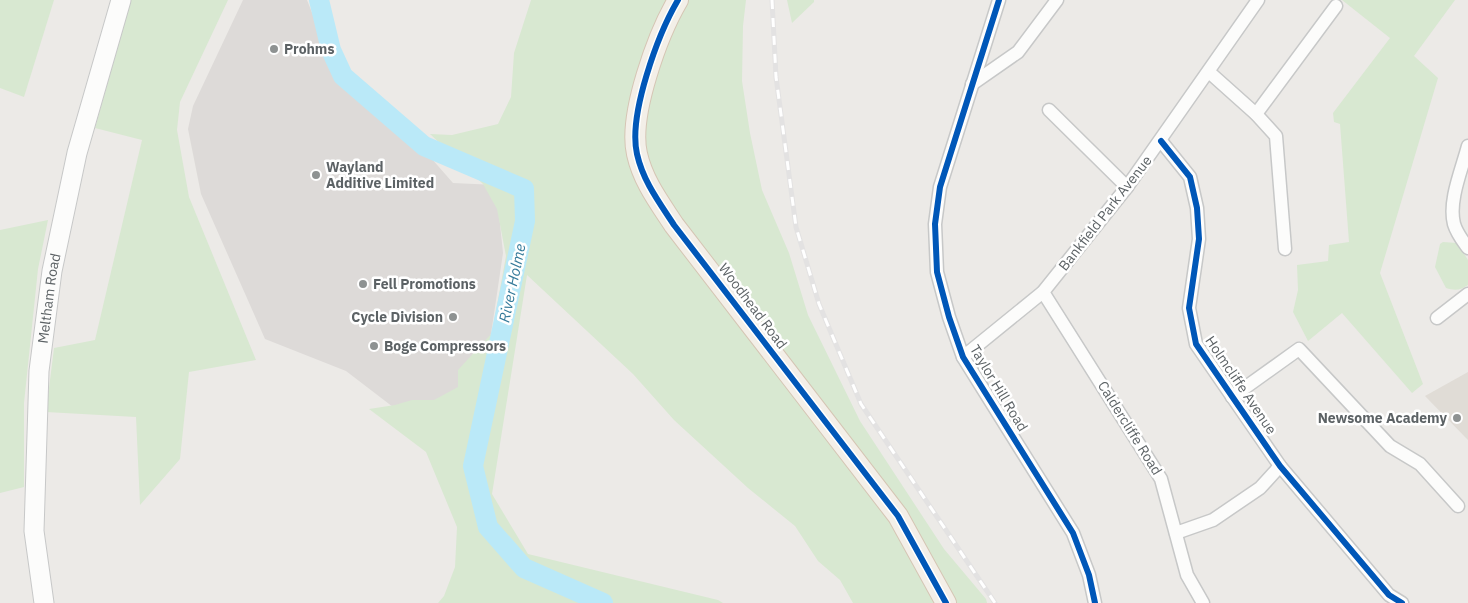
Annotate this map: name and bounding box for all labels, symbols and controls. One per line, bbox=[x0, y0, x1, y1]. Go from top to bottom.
place label: Prohms bbox=[284, 40, 334, 58]
marker: Prohms bbox=[268, 43, 280, 55]
street label: Bankfield Park Avenue bbox=[1054, 152, 1156, 274]
place label: Wayland Additive Limited bbox=[326, 158, 434, 192]
marker: Wayland Additive Limited bbox=[310, 169, 322, 181]
water label: River Holme bbox=[494, 242, 530, 324]
street label: Meltham Road bbox=[34, 252, 65, 345]
street label: Woodhead Road bbox=[715, 260, 791, 352]
place label: Fell Promotions bbox=[373, 275, 476, 293]
marker: Fell Promotions bbox=[357, 278, 369, 290]
place label: Cycle Division bbox=[351, 308, 443, 326]
marker: Cycle Division bbox=[447, 311, 459, 323]
street label: Holmcliffe Avenue bbox=[1201, 332, 1281, 438]
place label: Boge Compressors bbox=[384, 337, 506, 355]
marker: Boge Compressors bbox=[368, 340, 380, 352]
street label: Taylor Hill Road bbox=[966, 341, 1032, 435]
street label: Caldercliffe Road bbox=[1094, 378, 1166, 478]
place label: Newsome Academy bbox=[1318, 409, 1448, 427]
marker: Newsome Academy bbox=[1451, 412, 1463, 424]

